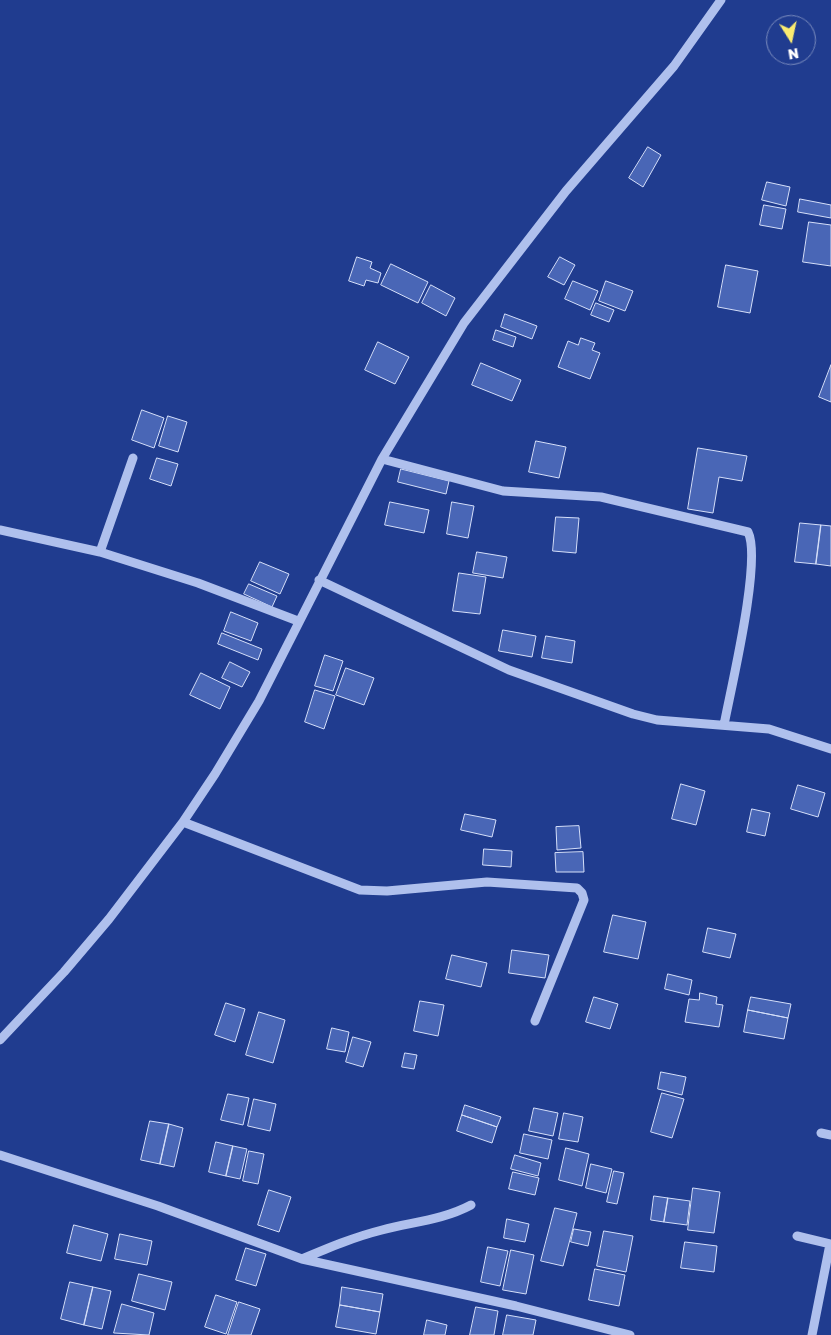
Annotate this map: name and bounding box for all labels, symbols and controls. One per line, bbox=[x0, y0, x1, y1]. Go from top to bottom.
north arrow bbox=[766, 15, 816, 65]
text: N bbox=[787, 45, 800, 64]

